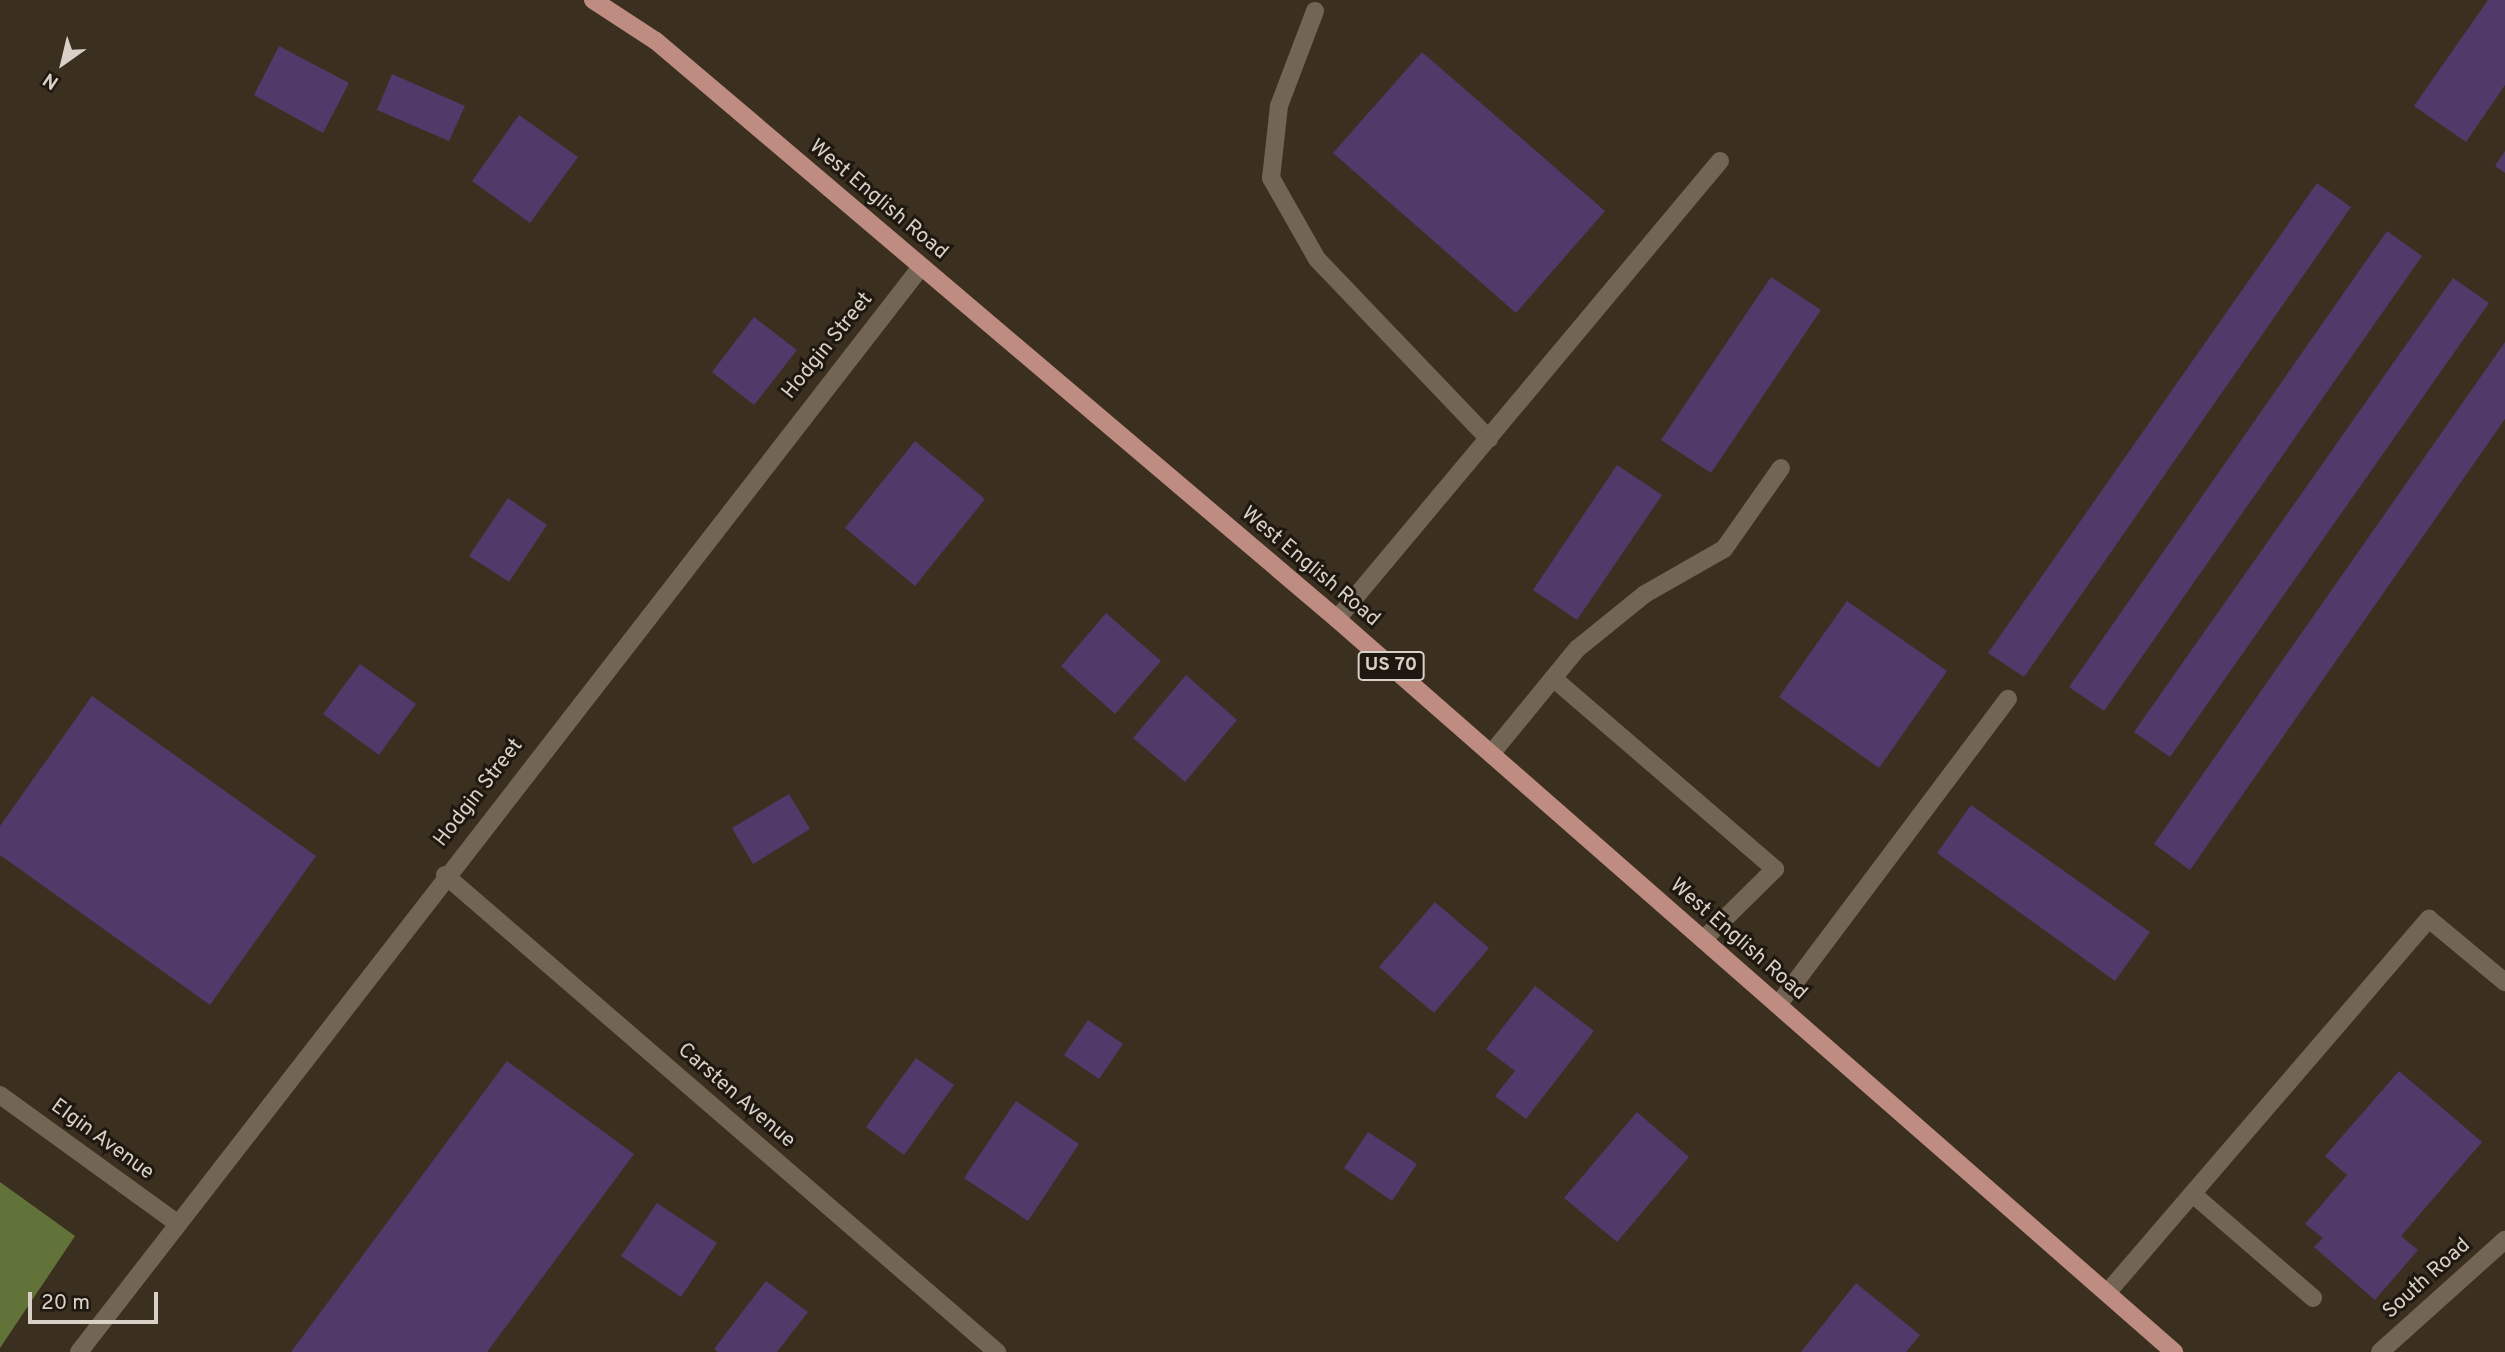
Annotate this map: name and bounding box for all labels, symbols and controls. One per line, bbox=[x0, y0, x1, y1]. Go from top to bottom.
north arrow bbox=[28, 28, 98, 98]
text: N bbox=[39, 67, 64, 94]
street label: West English Road bbox=[804, 135, 952, 265]
street label: Hodgin Street bbox=[777, 287, 879, 405]
street label: West English Road bbox=[1236, 502, 1384, 632]
road number: US 70 bbox=[1356, 650, 1426, 681]
street label: Hodgin Street bbox=[429, 734, 529, 852]
street label: West English Road bbox=[1664, 874, 1812, 1006]
street label: Carsten Avenue bbox=[672, 1038, 800, 1154]
street label: Elgin Avenue bbox=[45, 1094, 159, 1186]
street label: South Road bbox=[2378, 1233, 2476, 1325]
scale bar bbox=[32, 1278, 161, 1322]
text: 20 m bbox=[41, 1290, 90, 1317]

